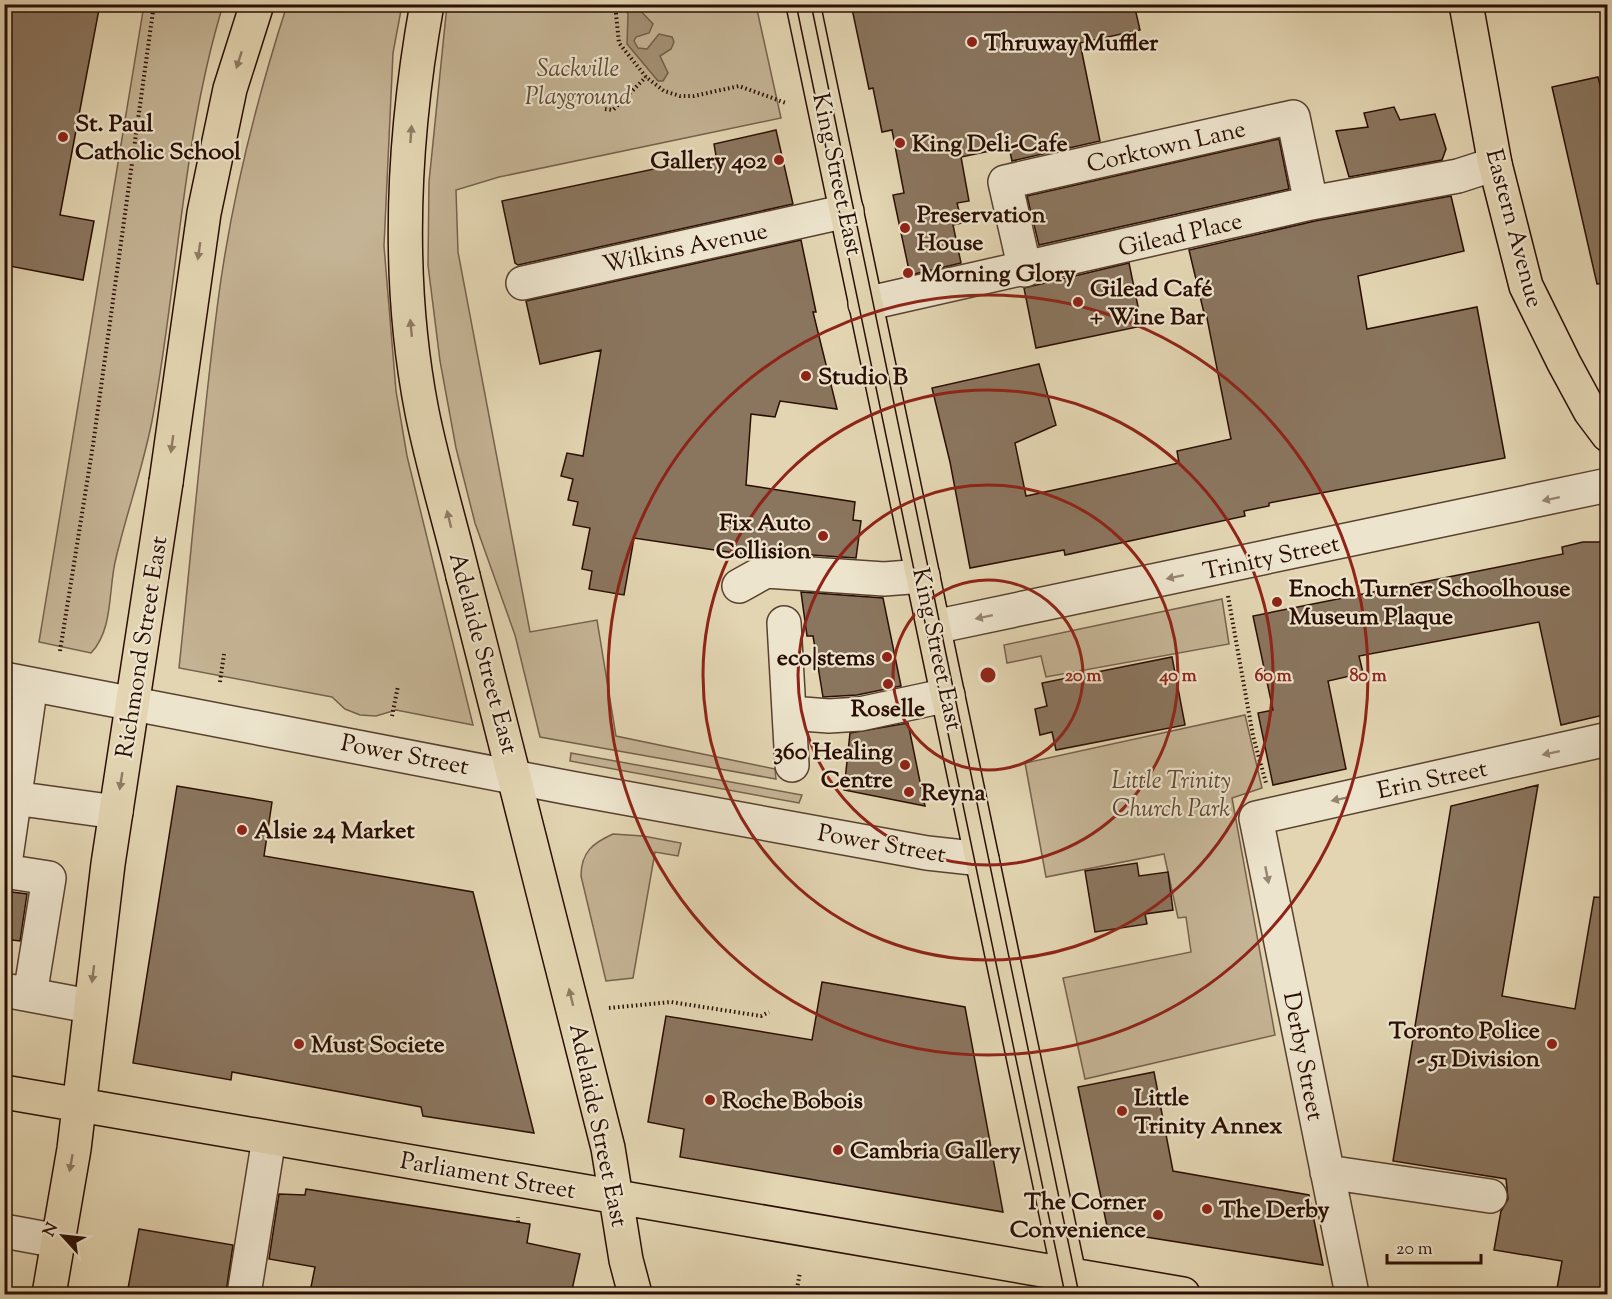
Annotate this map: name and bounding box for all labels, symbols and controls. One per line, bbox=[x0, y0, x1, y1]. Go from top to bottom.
place label: Thruway Muffler bbox=[984, 27, 1159, 61]
marker: Thruway Muffler bbox=[965, 35, 979, 49]
one-way arrow bbox=[234, 51, 243, 69]
park label: Sackville Playground bbox=[525, 53, 631, 115]
street label: King Street East bbox=[802, 90, 870, 259]
place label: St. Paul Catholic School bbox=[75, 108, 241, 170]
street label: Corktown Lane bbox=[1084, 113, 1249, 183]
one-way arrow bbox=[406, 124, 415, 143]
place label: King Deli-Cafe bbox=[912, 128, 1068, 162]
marker: St. Paul Catholic School bbox=[56, 130, 70, 144]
marker: King Deli-Cafe bbox=[893, 136, 907, 150]
place label: Gallery 402 bbox=[650, 145, 768, 179]
street label: Eastern Avenue bbox=[1476, 145, 1551, 312]
marker: Gallery 402 bbox=[772, 153, 786, 167]
place label: Preservation House bbox=[917, 199, 1046, 261]
street label: Gilead Place bbox=[1115, 205, 1246, 267]
street label: Wilkins Avenue bbox=[600, 215, 771, 283]
marker: Preservation House bbox=[898, 221, 912, 235]
one-way arrow bbox=[195, 241, 204, 260]
place label: Morning Glory bbox=[920, 258, 1076, 292]
marker: Morning Glory bbox=[901, 266, 915, 280]
place label: Gilead Café + Wine Bar bbox=[1090, 273, 1213, 335]
marker: Gilead Café + Wine Bar bbox=[1071, 295, 1085, 309]
one-way arrow bbox=[406, 319, 416, 338]
place label: Studio B bbox=[818, 361, 908, 395]
marker: Studio B bbox=[799, 369, 813, 383]
one-way arrow bbox=[167, 434, 176, 453]
one-way arrow bbox=[1541, 494, 1560, 504]
place label: Fix Auto Collision bbox=[716, 507, 812, 569]
one-way arrow bbox=[444, 510, 454, 528]
street label: Trinity Street bbox=[1200, 528, 1343, 590]
marker: Fix Auto Collision bbox=[816, 529, 830, 543]
street label: Richmond Street East bbox=[109, 534, 177, 761]
street label: Adelaide Street East bbox=[439, 549, 525, 758]
street label: King Street East bbox=[902, 565, 970, 734]
one-way arrow bbox=[1165, 573, 1184, 582]
place label: Enoch Turner Schoolhouse Museum Plaque bbox=[1289, 573, 1570, 635]
marker: Enoch Turner Schoolhouse Museum Plaque bbox=[1270, 595, 1284, 609]
one-way arrow bbox=[974, 613, 993, 622]
place label: eco|stems bbox=[777, 642, 875, 676]
marker: eco|stems bbox=[880, 650, 894, 664]
text: 20 m bbox=[1065, 664, 1101, 690]
text: 40 m bbox=[1158, 664, 1197, 690]
text: 60 m bbox=[1254, 664, 1292, 690]
text: 80 m bbox=[1349, 664, 1387, 690]
centre of rings bbox=[978, 665, 998, 685]
marker: Roselle bbox=[881, 677, 895, 691]
place label: Roselle bbox=[851, 693, 925, 727]
street label: Power Street bbox=[338, 727, 471, 785]
place label: 360 Healing Centre bbox=[773, 736, 893, 798]
one-way arrow bbox=[1541, 748, 1560, 758]
street label: Erin Street bbox=[1374, 753, 1491, 809]
marker: 360 Healing Centre bbox=[898, 758, 912, 772]
park label: Little Trinity Church Park bbox=[1111, 765, 1231, 827]
one-way arrow bbox=[116, 771, 125, 790]
place label: Reyna bbox=[921, 777, 986, 811]
marker: Reyna bbox=[902, 785, 916, 799]
one-way arrow bbox=[1330, 795, 1349, 804]
place label: Alsie 24 Market bbox=[254, 815, 415, 849]
street label: Power Street bbox=[815, 817, 948, 873]
marker: Alsie 24 Market bbox=[235, 823, 249, 837]
one-way arrow bbox=[1263, 866, 1272, 885]
one-way arrow bbox=[89, 964, 98, 983]
one-way arrow bbox=[565, 988, 575, 1007]
street label: Derby Street bbox=[1273, 989, 1331, 1124]
place label: Toronto Police - 51 Division bbox=[1389, 1015, 1541, 1077]
street label: Adelaide Street East bbox=[559, 1021, 635, 1230]
place label: Must Societe bbox=[311, 1029, 445, 1063]
marker: Must Societe bbox=[292, 1037, 306, 1051]
marker: Toronto Police - 51 Division bbox=[1545, 1037, 1559, 1051]
place label: Little Trinity Annex bbox=[1134, 1082, 1282, 1144]
place label: Roche Bobois bbox=[722, 1085, 863, 1119]
marker: Roche Bobois bbox=[703, 1093, 717, 1107]
marker: Little Trinity Annex bbox=[1115, 1104, 1129, 1118]
place label: Cambria Gallery bbox=[850, 1135, 1021, 1169]
marker: Cambria Gallery bbox=[831, 1143, 845, 1157]
street label: Parliament Street bbox=[397, 1145, 578, 1209]
one-way arrow bbox=[66, 1154, 75, 1173]
place label: The Corner Convenience bbox=[1010, 1186, 1147, 1248]
place label: The Derby bbox=[1219, 1194, 1329, 1228]
marker: The Derby bbox=[1200, 1202, 1214, 1216]
north arrow bbox=[33, 1206, 93, 1266]
marker: The Corner Convenience bbox=[1151, 1208, 1165, 1222]
text: N bbox=[39, 1219, 65, 1241]
scale bar bbox=[1387, 1227, 1482, 1265]
text: 20 m bbox=[1396, 1237, 1433, 1263]

